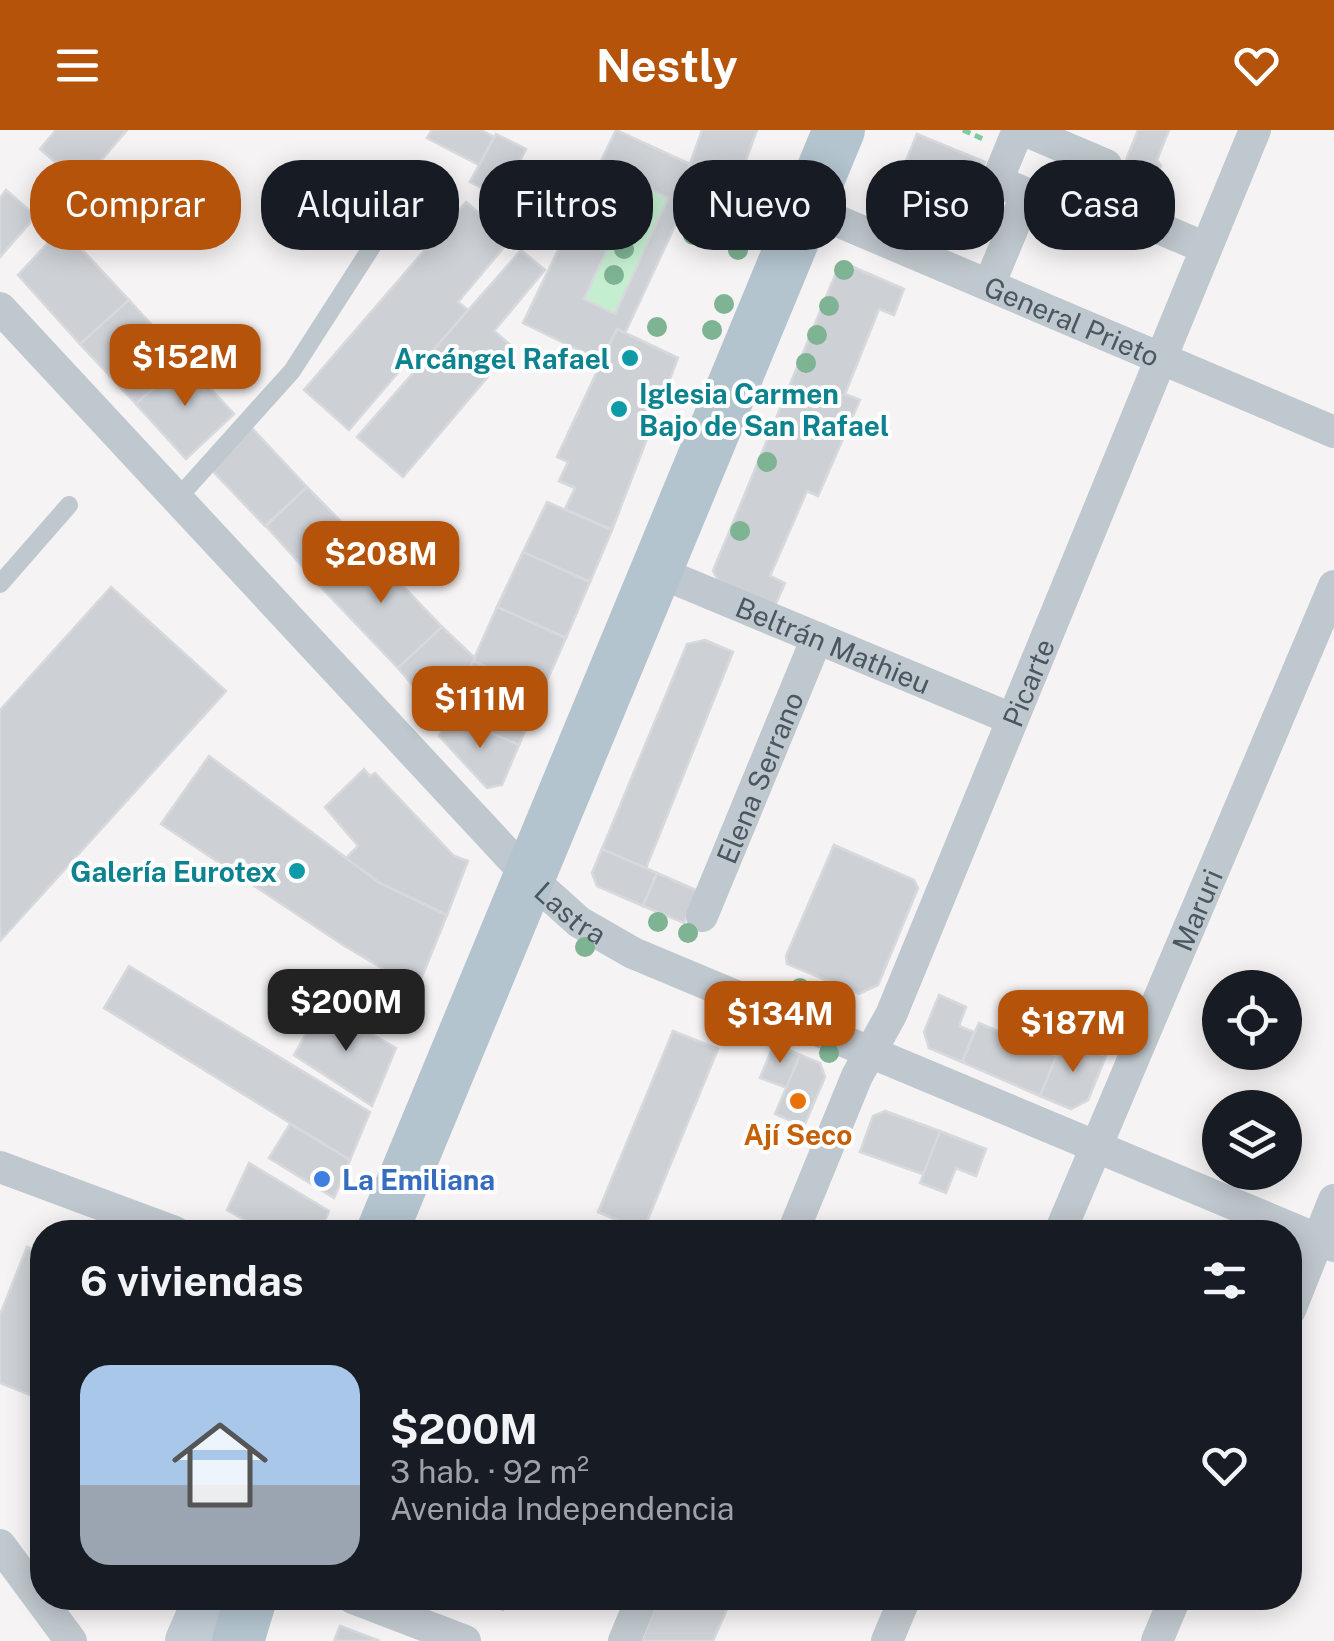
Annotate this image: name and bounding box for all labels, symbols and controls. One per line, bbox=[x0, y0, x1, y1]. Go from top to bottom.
icon: menu bbox=[50, 38, 105, 93]
icon: heart bbox=[1229, 38, 1284, 93]
text: Nestly bbox=[596, 39, 738, 92]
chip: Comprar bbox=[30, 160, 241, 250]
chip: Alquilar bbox=[261, 160, 459, 250]
chip: Filtros bbox=[479, 160, 653, 250]
chip: Nuevo bbox=[673, 160, 846, 250]
chip: Piso bbox=[866, 160, 1004, 250]
chip: Casa bbox=[1024, 160, 1175, 250]
street label: General Prieto bbox=[980, 269, 1165, 372]
pin: $152M bbox=[115, 324, 255, 409]
text: $152M bbox=[132, 338, 238, 375]
place label: Arcángel Rafael bbox=[394, 342, 610, 375]
marker: Arcángel Rafael bbox=[619, 347, 641, 369]
place label: Iglesia Carmen Bajo de San Rafael bbox=[639, 377, 889, 442]
marker: Iglesia Carmen Bajo de San Rafael bbox=[608, 398, 630, 420]
pin: $208M bbox=[311, 521, 451, 606]
text: $208M bbox=[324, 535, 438, 572]
street label: Beltrán Mathieu bbox=[731, 590, 936, 700]
street label: Picarte bbox=[995, 634, 1061, 731]
pin: $111M bbox=[410, 666, 550, 751]
text: $111M bbox=[434, 680, 526, 717]
street label: Elena Serrano bbox=[709, 687, 809, 868]
place label: Galería Eurotex bbox=[70, 855, 277, 888]
marker: Galería Eurotex bbox=[286, 860, 308, 882]
street label: Maruri bbox=[1165, 864, 1229, 956]
street label: Lastra bbox=[529, 874, 612, 951]
pin: $200M bbox=[276, 969, 416, 1054]
map controls bbox=[1202, 970, 1302, 1190]
button: locate bbox=[1202, 970, 1302, 1070]
pin: $134M bbox=[710, 981, 850, 1066]
text: $200M bbox=[290, 983, 402, 1020]
pin: $187M bbox=[1003, 990, 1143, 1075]
text: $134M bbox=[727, 995, 834, 1032]
text: $187M bbox=[1020, 1004, 1126, 1041]
marker: Ají Seco bbox=[787, 1090, 809, 1112]
button: layers bbox=[1202, 1090, 1302, 1190]
place label: Ají Seco bbox=[744, 1118, 852, 1151]
place label: La Emiliana bbox=[342, 1163, 495, 1196]
marker: La Emiliana bbox=[311, 1168, 333, 1190]
icon: filters bbox=[1197, 1253, 1252, 1308]
text: 6 viviendas bbox=[80, 1256, 304, 1305]
text: $200M bbox=[390, 1404, 538, 1453]
icon: home bbox=[160, 1405, 280, 1525]
icon: heart bbox=[1197, 1438, 1252, 1493]
text: 3 hab. · 92 m² bbox=[390, 1453, 589, 1490]
text: Avenida Independencia bbox=[390, 1490, 735, 1527]

